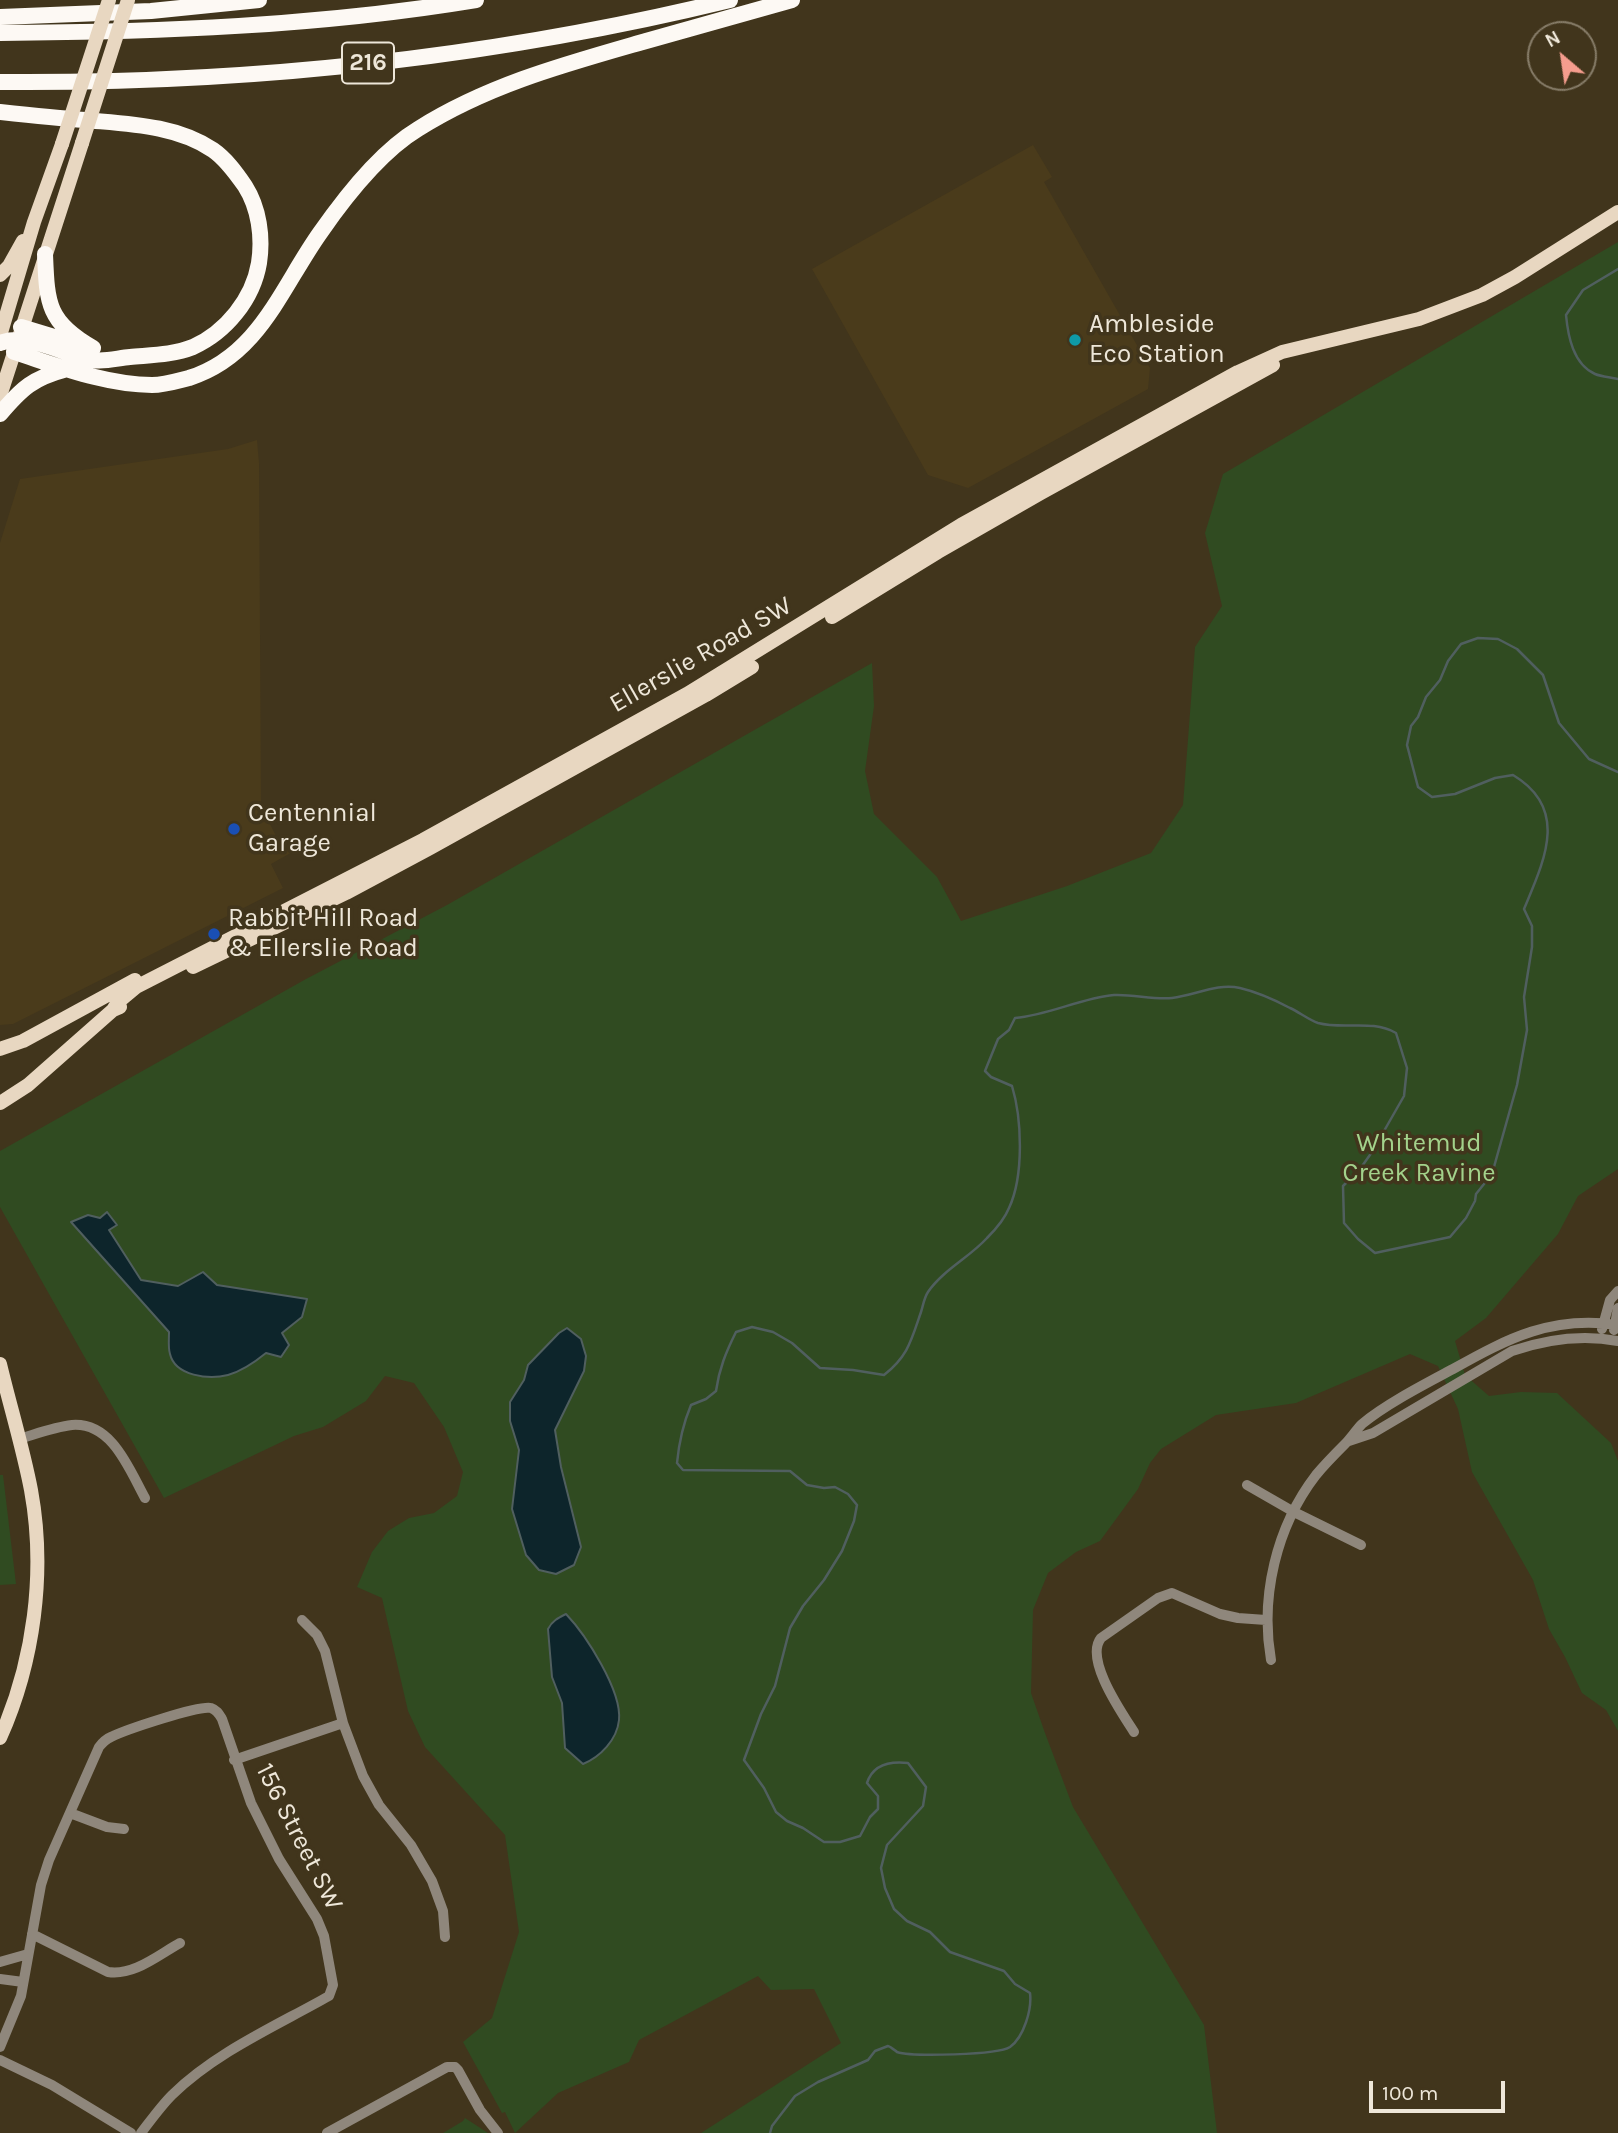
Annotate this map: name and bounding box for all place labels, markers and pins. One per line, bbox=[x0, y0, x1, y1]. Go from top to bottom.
place label: Ambleside Eco Station bbox=[1089, 309, 1225, 370]
marker: Ambleside Eco Station bbox=[1067, 332, 1083, 348]
place label: Centennial Garage bbox=[248, 798, 377, 860]
marker: Centennial Garage bbox=[226, 821, 242, 837]
place label: Rabbit Hill Road & Ellerslie Road bbox=[228, 903, 418, 964]
marker: Rabbit Hill Road & Ellerslie Road bbox=[206, 926, 222, 942]

